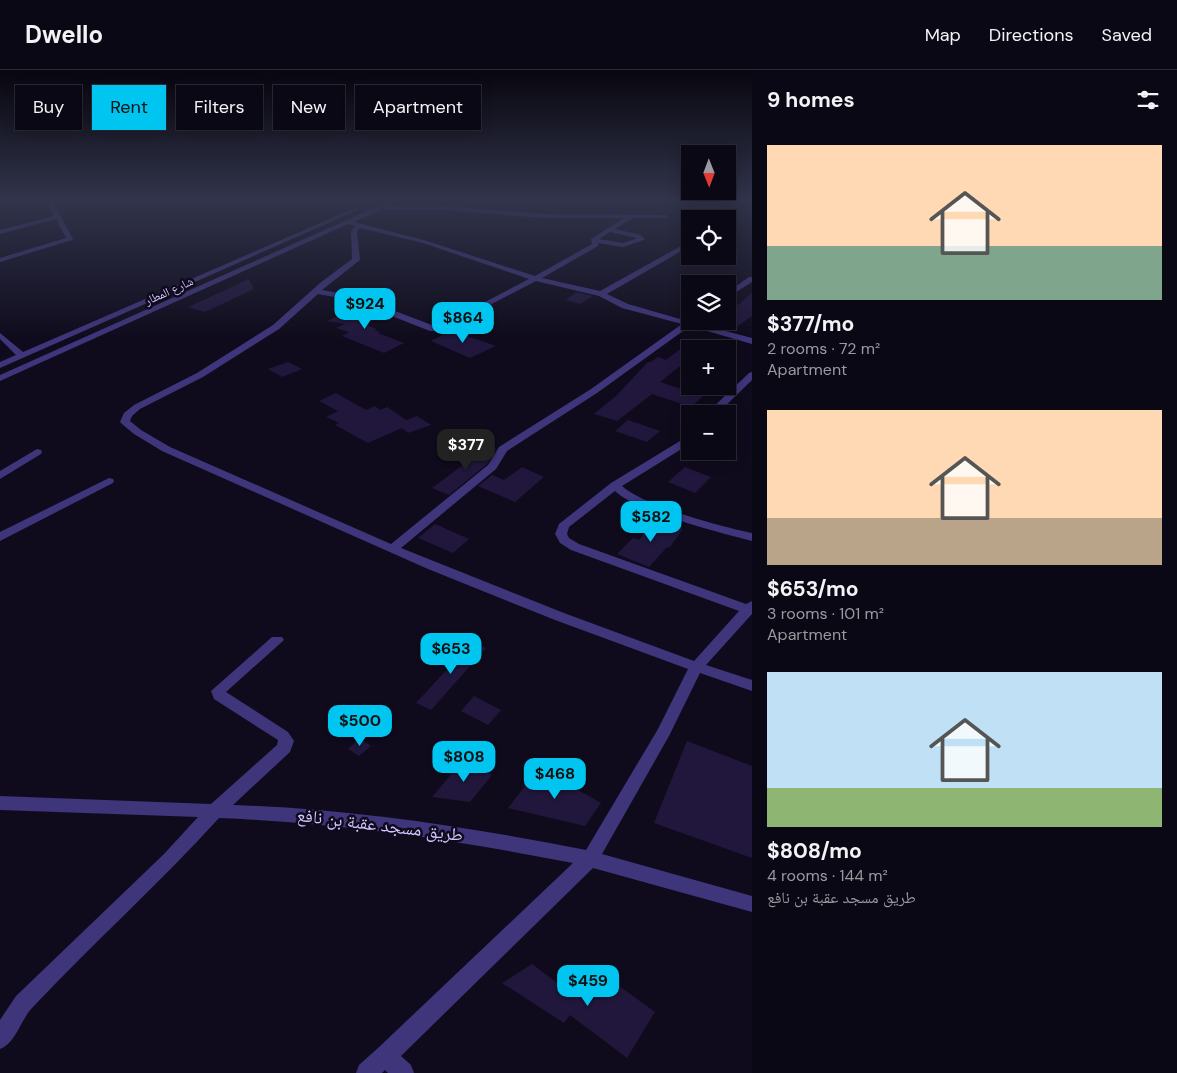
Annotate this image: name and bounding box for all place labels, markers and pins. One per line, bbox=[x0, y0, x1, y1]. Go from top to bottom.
pin: $924 bbox=[335, 288, 395, 330]
pin: $864 bbox=[433, 302, 493, 344]
pin: $377 bbox=[436, 428, 496, 471]
pin: $582 bbox=[621, 500, 681, 543]
pin: $653 bbox=[421, 632, 481, 675]
pin: $500 bbox=[330, 704, 390, 747]
pin: $808 bbox=[434, 740, 494, 783]
pin: $468 bbox=[525, 758, 585, 800]
pin: $459 bbox=[558, 964, 618, 1007]

